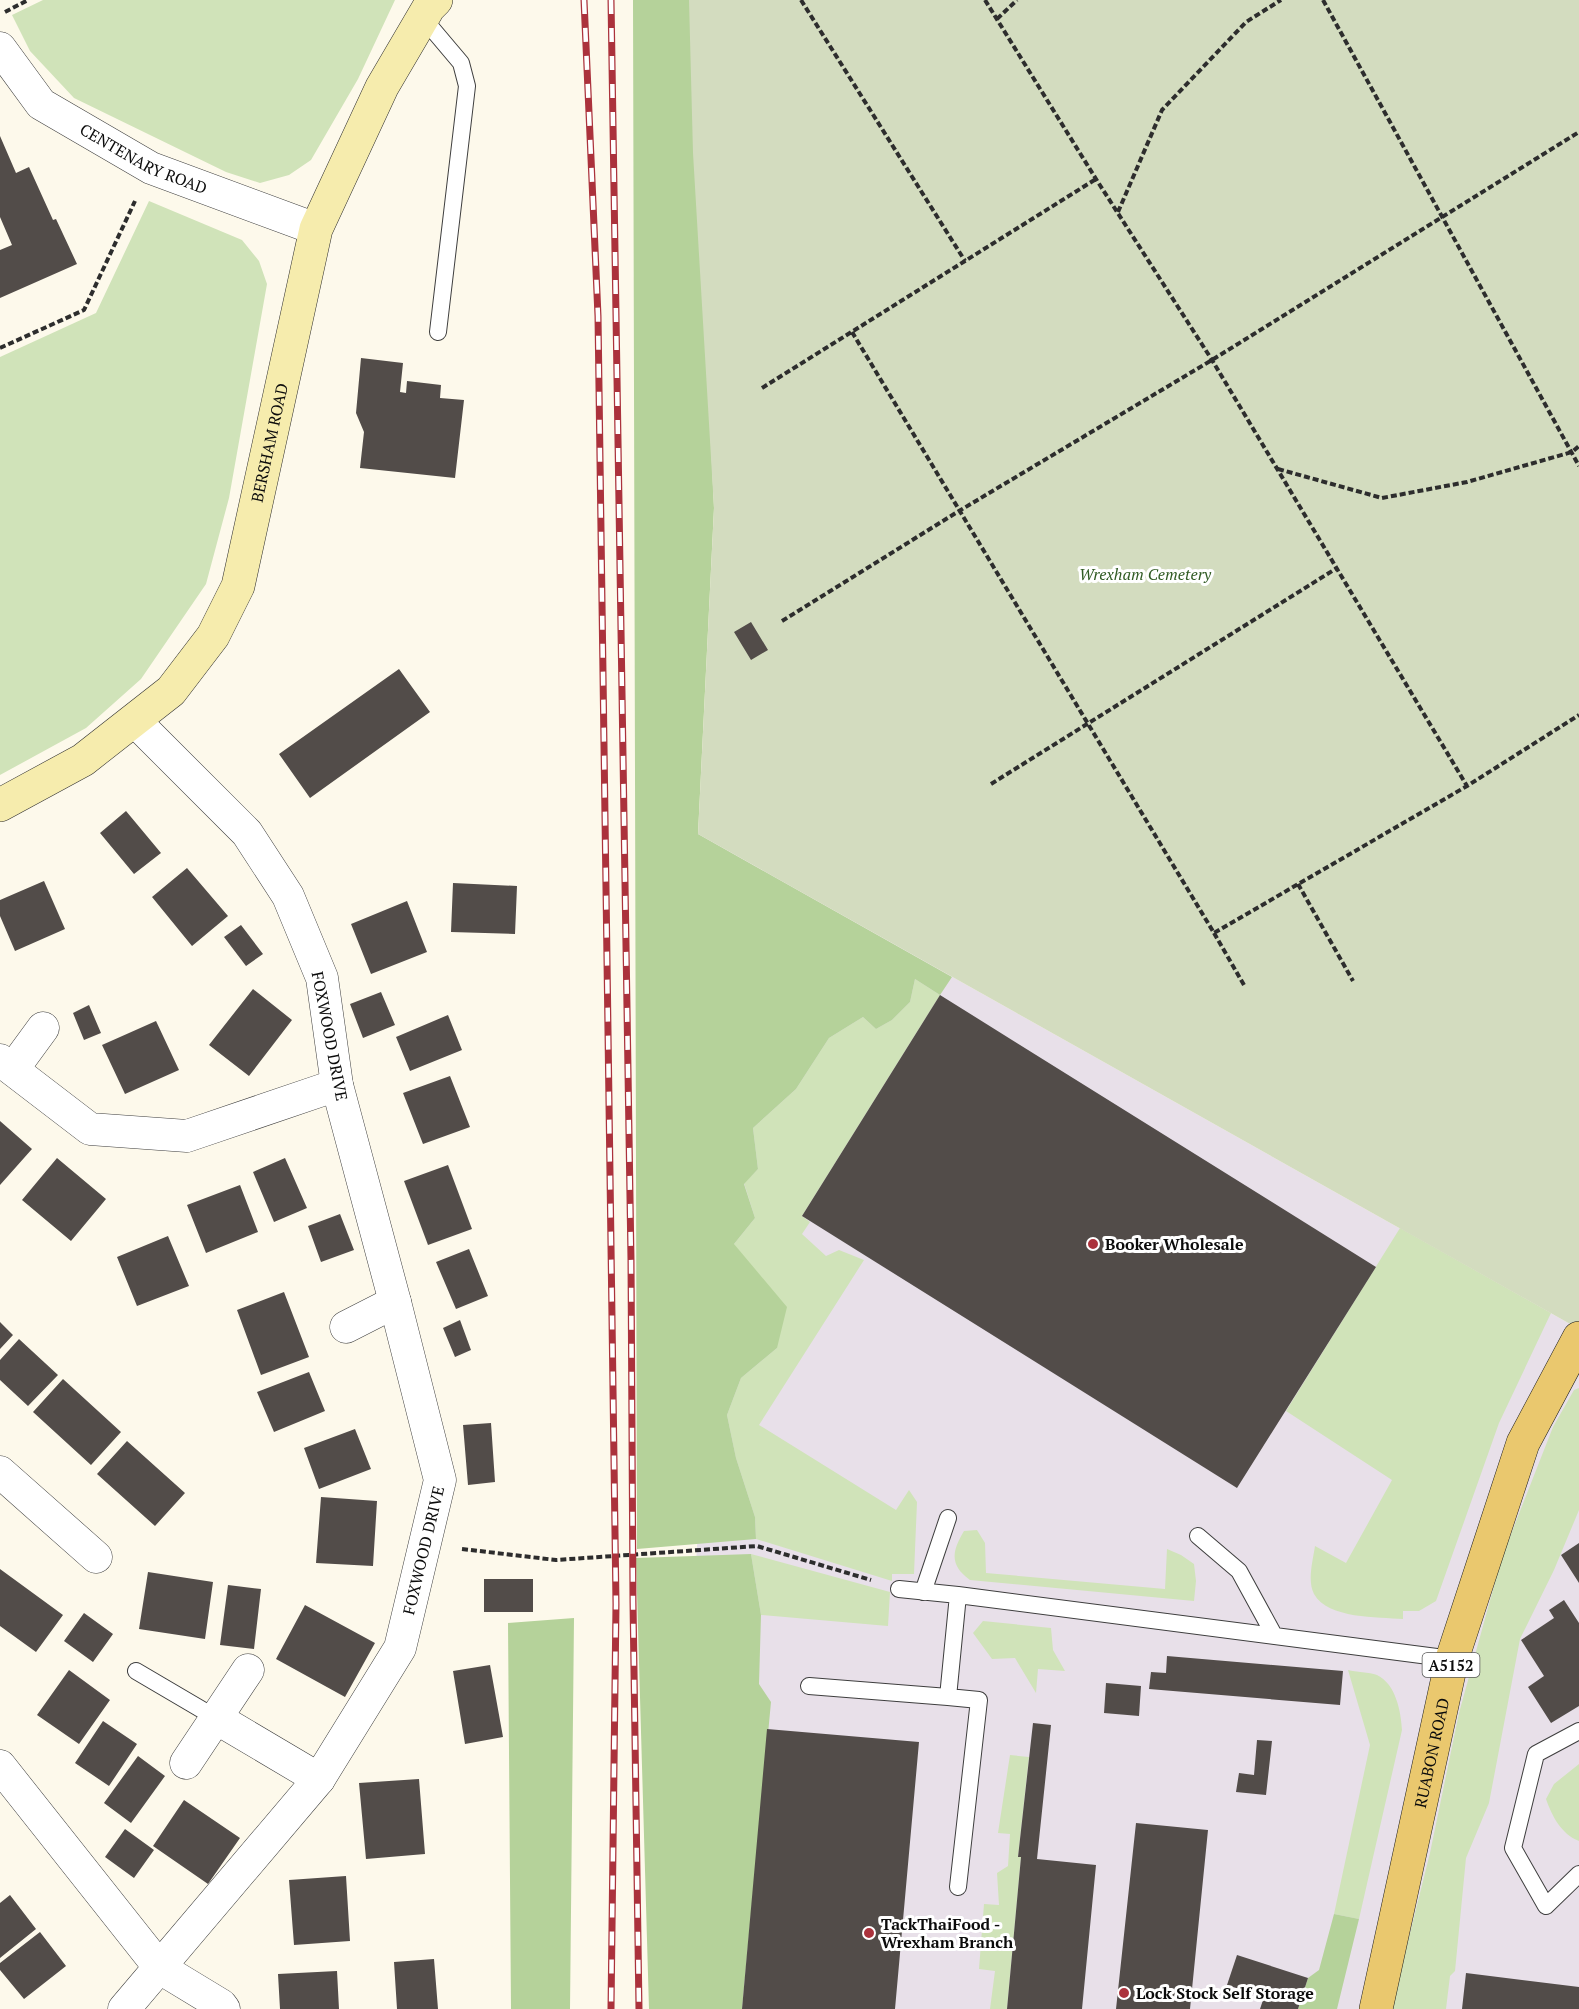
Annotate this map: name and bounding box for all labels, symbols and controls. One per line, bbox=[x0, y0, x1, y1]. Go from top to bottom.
street label: CENTENARY ROAD bbox=[76, 118, 210, 199]
street label: BERSHAM ROAD bbox=[246, 381, 293, 504]
park label: Wrexham Cemetery bbox=[1079, 563, 1212, 585]
street label: FOXWOOD DRIVE bbox=[307, 969, 353, 1103]
place label: Booker Wholesale bbox=[1105, 1233, 1244, 1255]
marker: Booker Wholesale bbox=[1086, 1237, 1100, 1251]
street label: FOXWOOD DRIVE bbox=[397, 1484, 449, 1617]
road number: A5152 bbox=[1422, 1653, 1480, 1677]
street label: RUABON ROAD bbox=[1409, 1696, 1454, 1810]
place label: TackThaiFood - Wrexham Branch bbox=[881, 1913, 1014, 1953]
marker: TackThaiFood - Wrexham Branch bbox=[862, 1926, 876, 1940]
place label: Lock Stock Self Storage bbox=[1136, 1982, 1314, 2004]
marker: Lock Stock Self Storage bbox=[1117, 1986, 1131, 2000]

